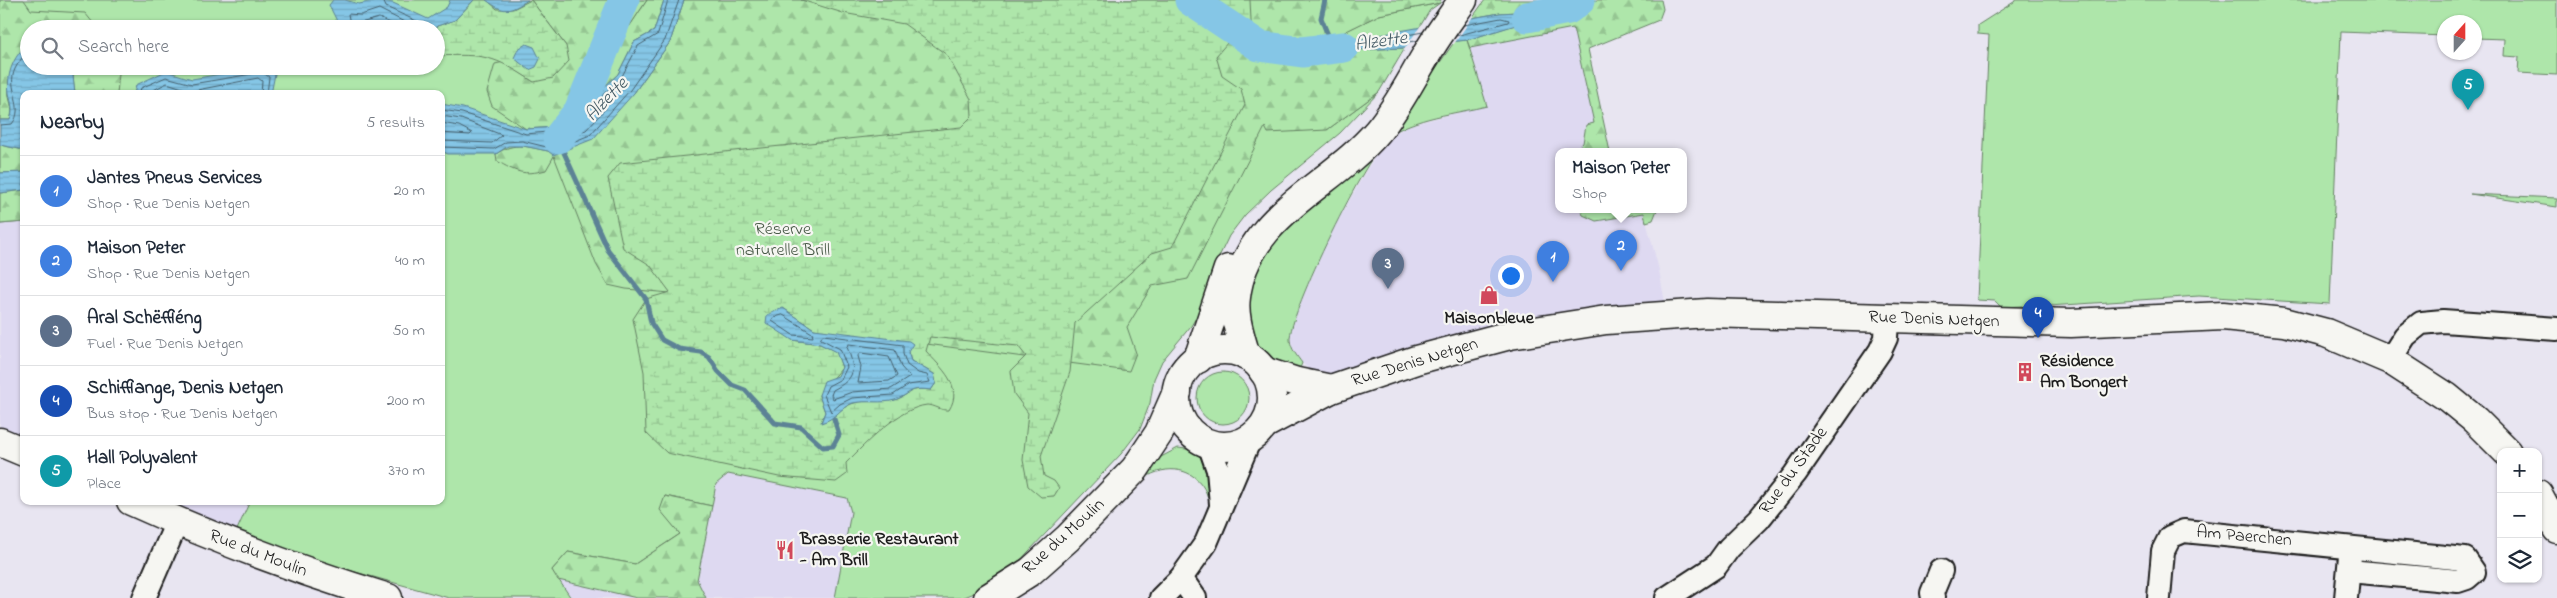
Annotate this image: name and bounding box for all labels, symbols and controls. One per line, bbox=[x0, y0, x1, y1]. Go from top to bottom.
north arrow bbox=[2437, 15, 2482, 60]
search box bbox=[20, 20, 445, 75]
water label: Alzette bbox=[1353, 25, 1410, 59]
icon: search bbox=[38, 34, 66, 62]
text: Search here bbox=[78, 34, 169, 61]
pin: 5 bbox=[2452, 69, 2484, 110]
water label: Alzette bbox=[579, 71, 636, 128]
text: Nearby bbox=[40, 108, 104, 138]
text: 5 results bbox=[366, 111, 425, 135]
popup bbox=[1555, 148, 1687, 213]
text: Maison Peter bbox=[1572, 155, 1670, 182]
text: Jantes Pneus Services bbox=[87, 165, 262, 192]
text: 1 bbox=[53, 179, 59, 203]
text: 20 m bbox=[394, 179, 425, 203]
text: Shop bbox=[1572, 182, 1607, 206]
text: Shop · Rue Denis Netgen bbox=[87, 192, 250, 216]
park label: Réserve naturelle Brill bbox=[736, 217, 830, 264]
pin: 2 bbox=[1605, 230, 1637, 271]
text: Maison Peter bbox=[87, 235, 185, 262]
pin: 1 bbox=[1537, 241, 1569, 282]
pin: 3 bbox=[1372, 248, 1404, 289]
text: 2 bbox=[52, 249, 60, 273]
text: 40 m bbox=[395, 249, 425, 273]
text: Shop · Rue Denis Netgen bbox=[87, 262, 250, 286]
your location bbox=[1498, 263, 1524, 289]
shop icon: Maisonbleue bbox=[1478, 284, 1500, 306]
pin: 4 bbox=[2022, 297, 2054, 338]
text: Aral Schëffléng bbox=[87, 305, 202, 332]
street label: Rue Denis Netgen bbox=[1868, 305, 2000, 336]
place label: Maisonbleue bbox=[1444, 306, 1535, 332]
text: 3 bbox=[53, 319, 59, 343]
text: 50 m bbox=[393, 319, 425, 343]
street label: Rue Denis Netgen bbox=[1349, 331, 1482, 396]
text: Fuel · Rue Denis Netgen bbox=[87, 332, 243, 356]
place label: Résidence Am Bongert bbox=[2040, 349, 2129, 397]
building icon: Résidence Am Bongert bbox=[2014, 361, 2036, 383]
text: Schifflange, Denis Netgen bbox=[87, 375, 283, 402]
text: 4 bbox=[53, 389, 59, 413]
text: 200 m bbox=[387, 389, 425, 413]
text: Bus stop · Rue Denis Netgen bbox=[87, 402, 278, 426]
street label: Rue du Stade bbox=[1753, 421, 1835, 520]
text: Hall Polyvalent bbox=[87, 445, 197, 472]
map controls bbox=[2497, 448, 2542, 583]
button: + bbox=[2497, 448, 2542, 493]
text: 5 bbox=[51, 459, 61, 483]
text: 370 m bbox=[388, 459, 425, 483]
text: Place bbox=[87, 472, 121, 496]
street label: Rue du Moulin bbox=[1017, 493, 1111, 581]
button: − bbox=[2497, 493, 2542, 538]
street label: Am Paerchen bbox=[2195, 520, 2293, 554]
street label: Rue du Moulin bbox=[205, 523, 311, 585]
place label: Brasserie Restaurant - Am Brill bbox=[799, 527, 960, 574]
button: layers bbox=[2497, 538, 2542, 583]
restaurant icon: Brasserie Restaurant - Am Brill bbox=[774, 539, 796, 561]

